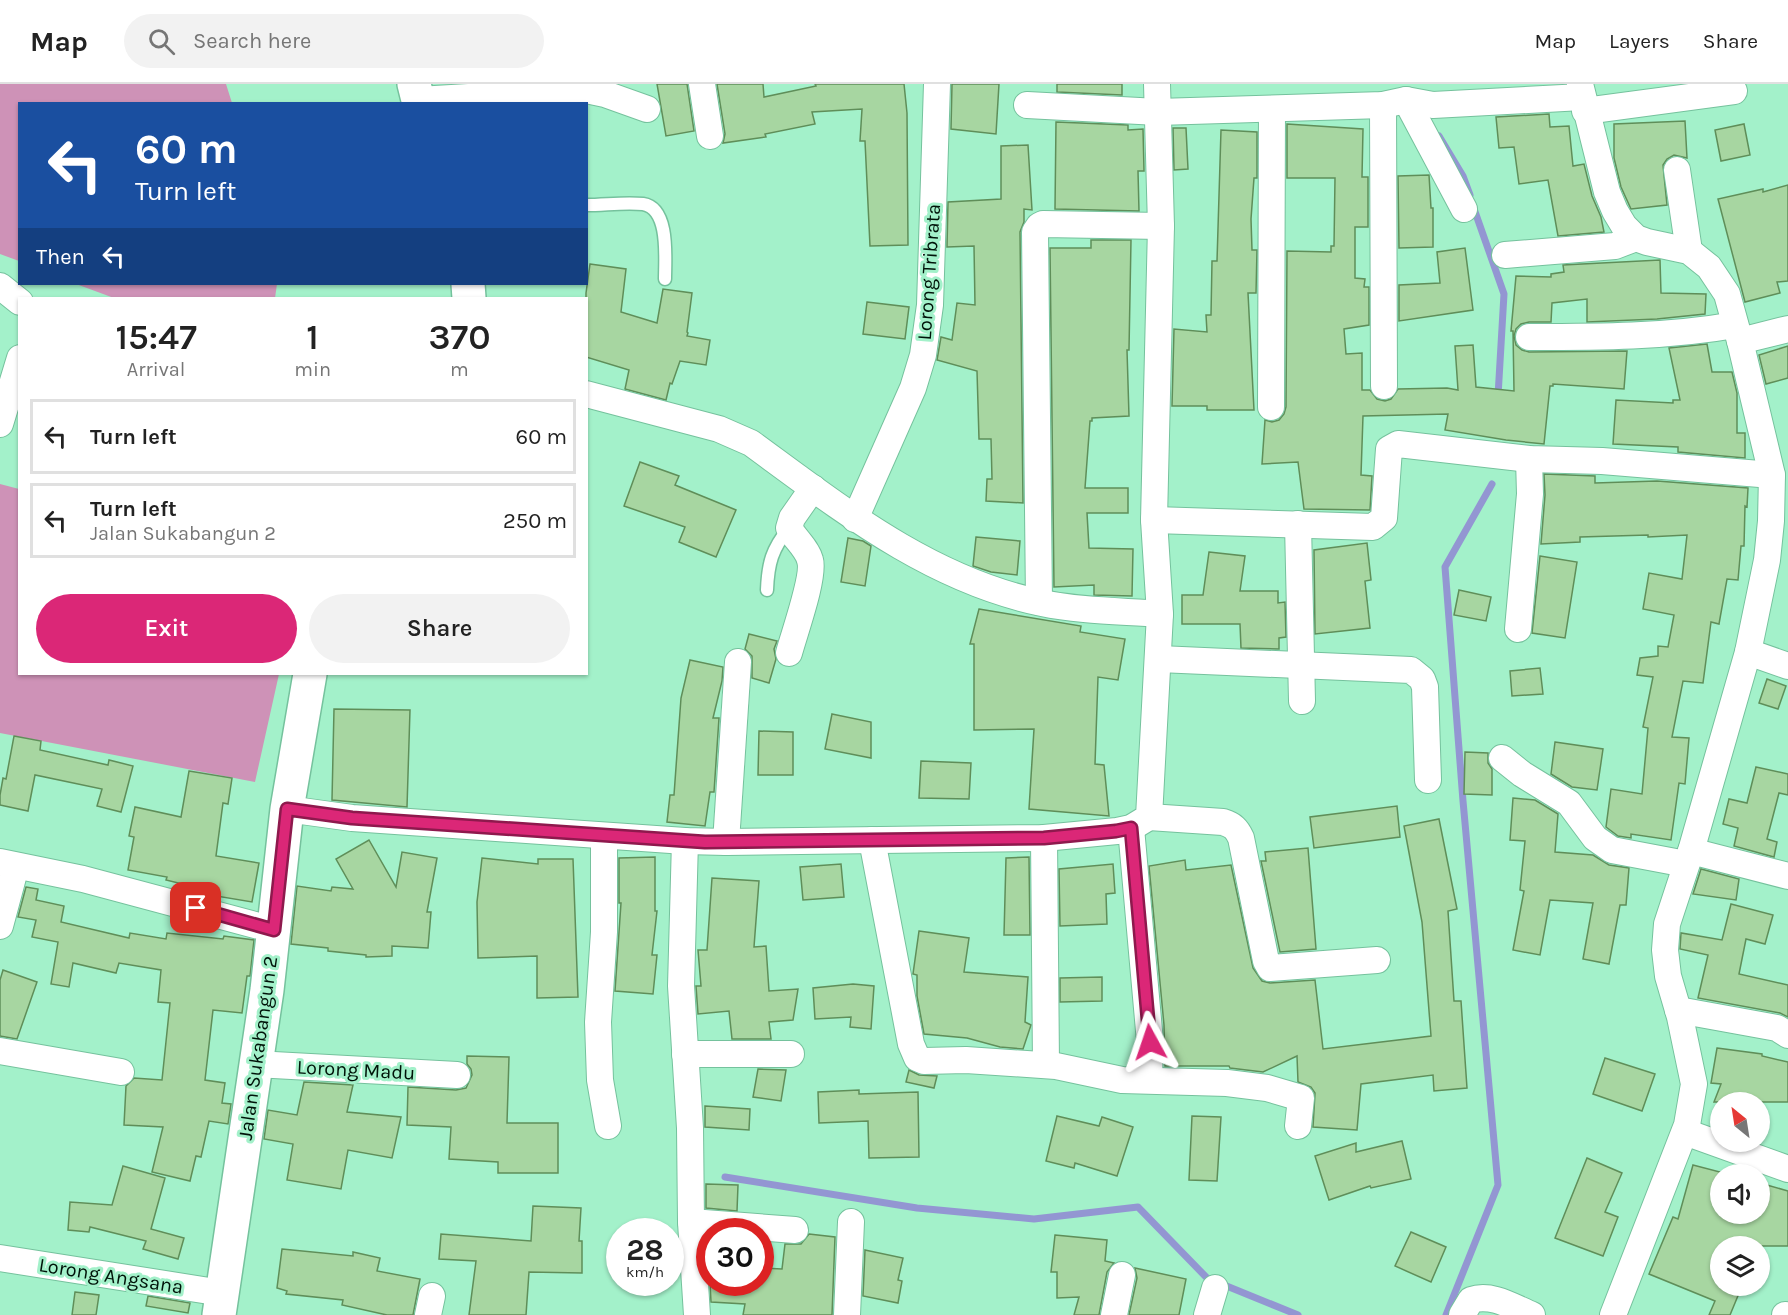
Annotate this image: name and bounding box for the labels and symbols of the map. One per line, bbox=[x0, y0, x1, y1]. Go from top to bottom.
street label: Lorong Tribrata bbox=[913, 203, 945, 341]
pin bbox=[170, 882, 221, 933]
street label: Jalan Sukabangun 2 bbox=[234, 954, 282, 1142]
position arrow bbox=[1118, 1010, 1182, 1074]
street label: Lorong Madu bbox=[296, 1055, 416, 1085]
north arrow bbox=[1710, 1092, 1770, 1152]
speed limit sign: 30 bbox=[696, 1218, 774, 1296]
street label: Lorong Angsana bbox=[37, 1253, 185, 1299]

